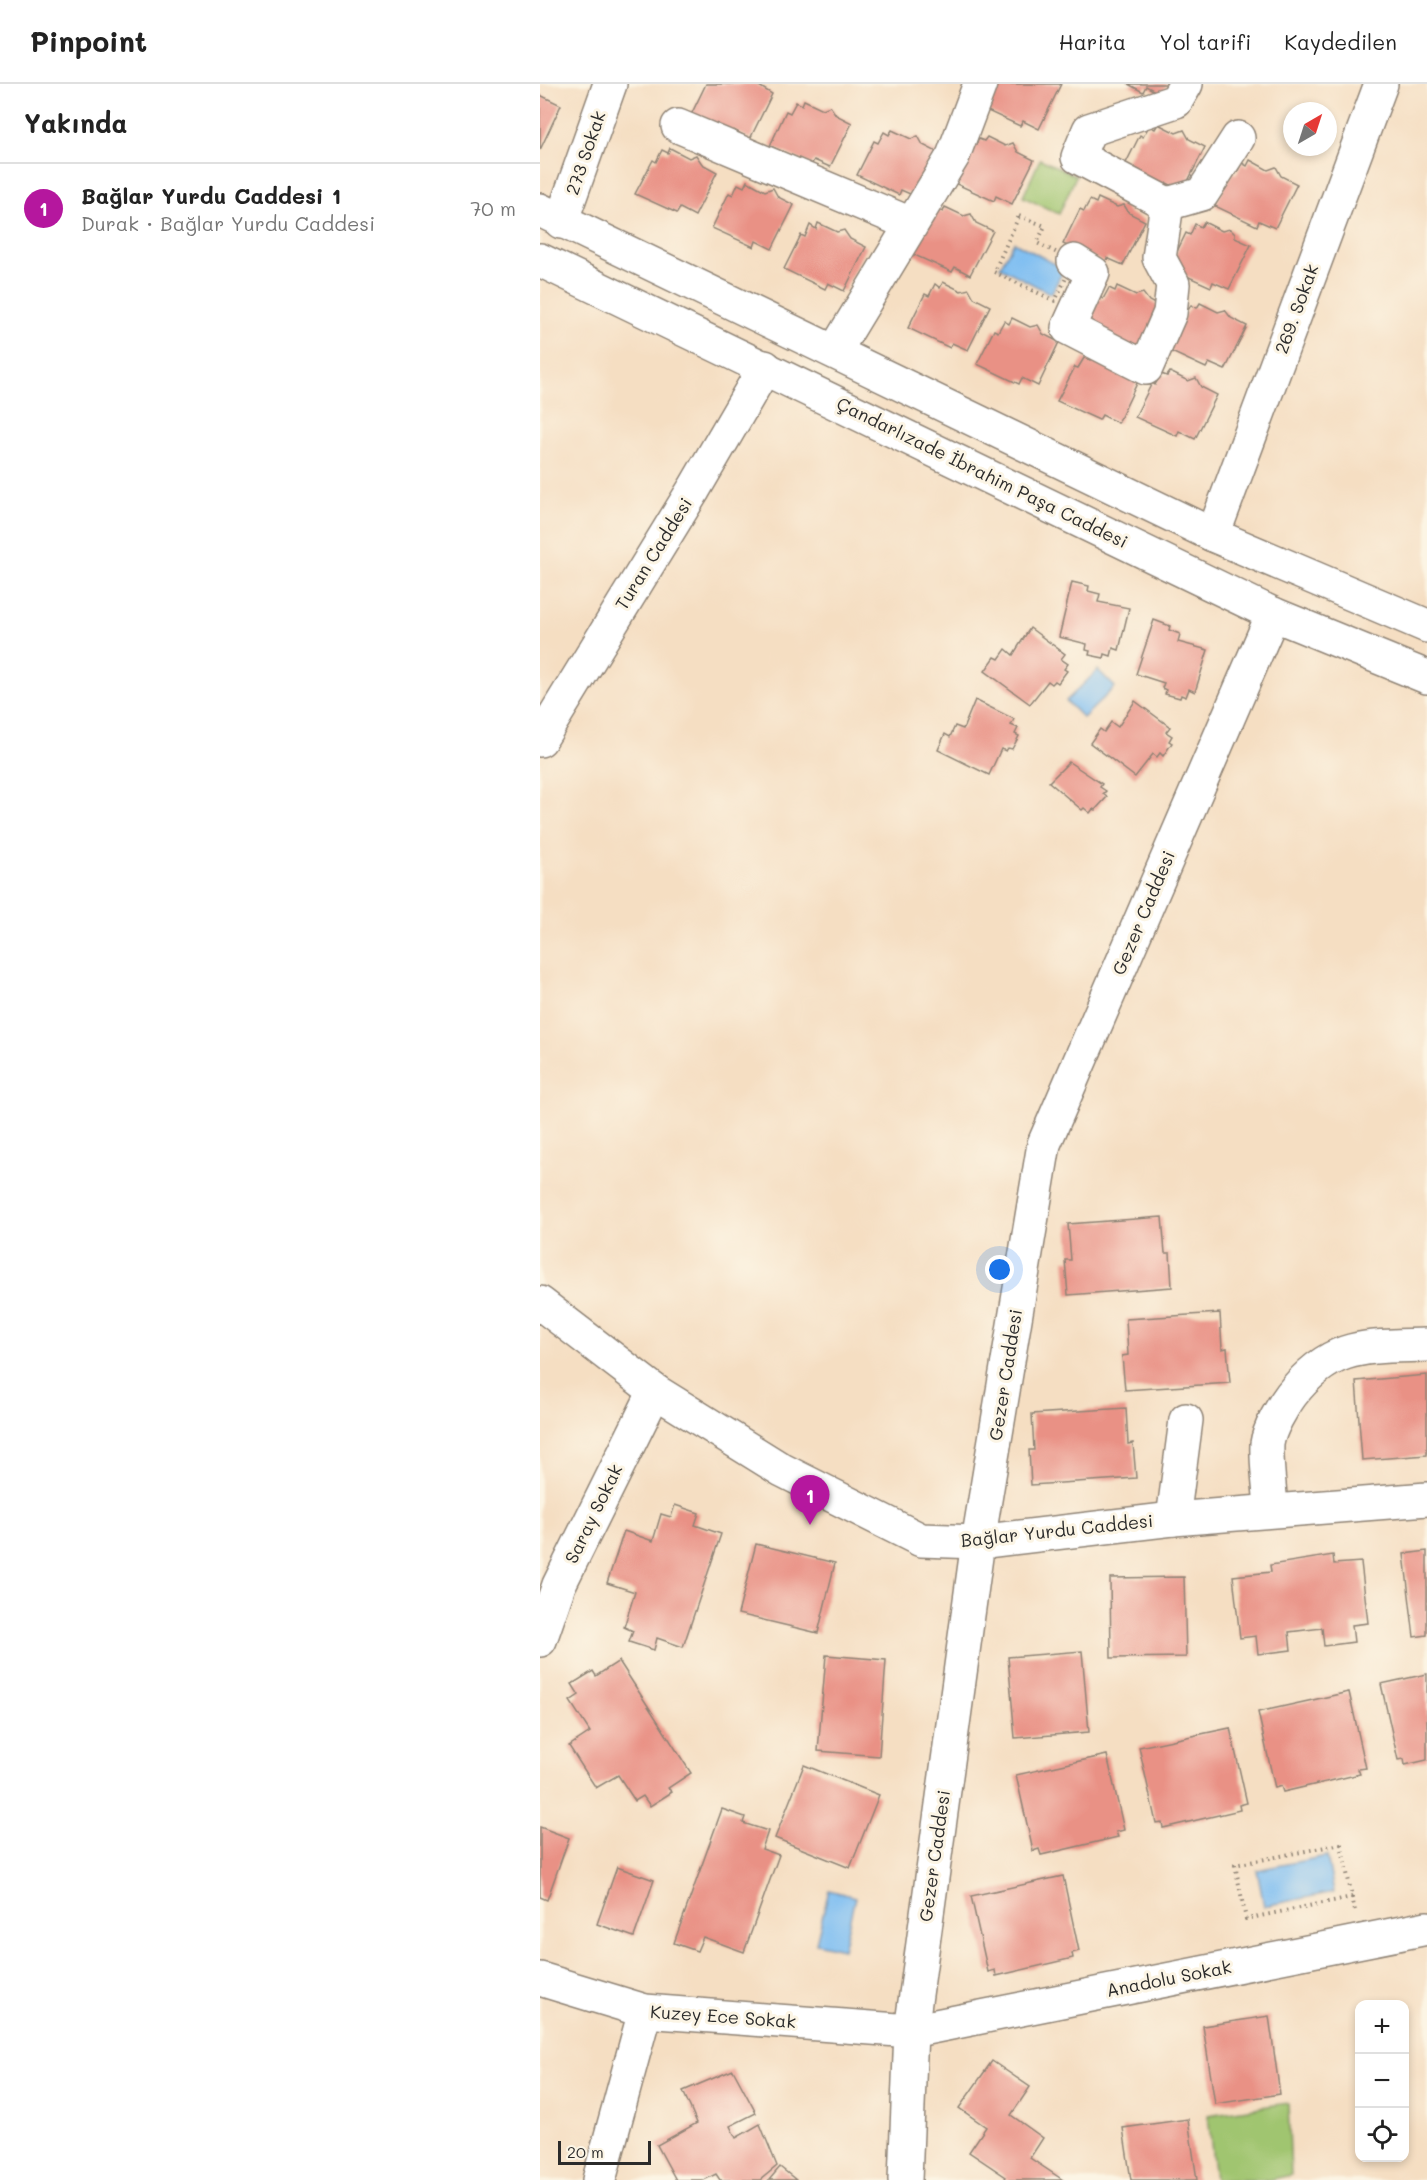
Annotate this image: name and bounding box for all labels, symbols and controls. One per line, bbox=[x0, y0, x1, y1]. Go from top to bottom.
text: Pinpoint bbox=[30, 23, 147, 59]
text: Harita bbox=[1059, 28, 1126, 55]
text: Yol tarifi bbox=[1159, 28, 1251, 55]
text: Kaydedilen bbox=[1284, 28, 1397, 55]
north arrow bbox=[1283, 102, 1337, 156]
text: Yakında bbox=[24, 106, 127, 140]
street label: 273 Sokak bbox=[559, 107, 611, 198]
text: Bağlar Yurdu Caddesi 1 bbox=[81, 181, 341, 210]
text: 1 bbox=[39, 195, 48, 221]
text: 70 m bbox=[470, 195, 516, 221]
text: Durak · Bağlar Yurdu Caddesi bbox=[81, 210, 375, 236]
street label: 269. Sokak bbox=[1269, 260, 1323, 357]
street label: Çandarlızade İbrahim Paşa Caddesi bbox=[833, 391, 1132, 553]
street label: Turan Caddesi bbox=[609, 493, 697, 614]
street label: Gezer Caddesi bbox=[1106, 847, 1180, 978]
your location bbox=[985, 1255, 1014, 1284]
street label: Gezer Caddesi bbox=[983, 1307, 1027, 1442]
street label: Saray Sokak bbox=[559, 1460, 628, 1567]
pin: 1 bbox=[790, 1476, 830, 1525]
street label: Bağlar Yurdu Caddesi bbox=[959, 1508, 1154, 1552]
street label: Gezer Caddesi bbox=[913, 1788, 955, 1923]
street label: Anadolu Sokak bbox=[1104, 1954, 1233, 2002]
street label: Kuzey Ece Sokak bbox=[649, 1999, 797, 2033]
map controls bbox=[1355, 2000, 1409, 2162]
button: + bbox=[1355, 2000, 1409, 2054]
button: − bbox=[1355, 2054, 1409, 2108]
button: locate bbox=[1355, 2108, 1409, 2162]
scale bar bbox=[558, 2138, 651, 2166]
text: 20 m bbox=[567, 2141, 604, 2162]

